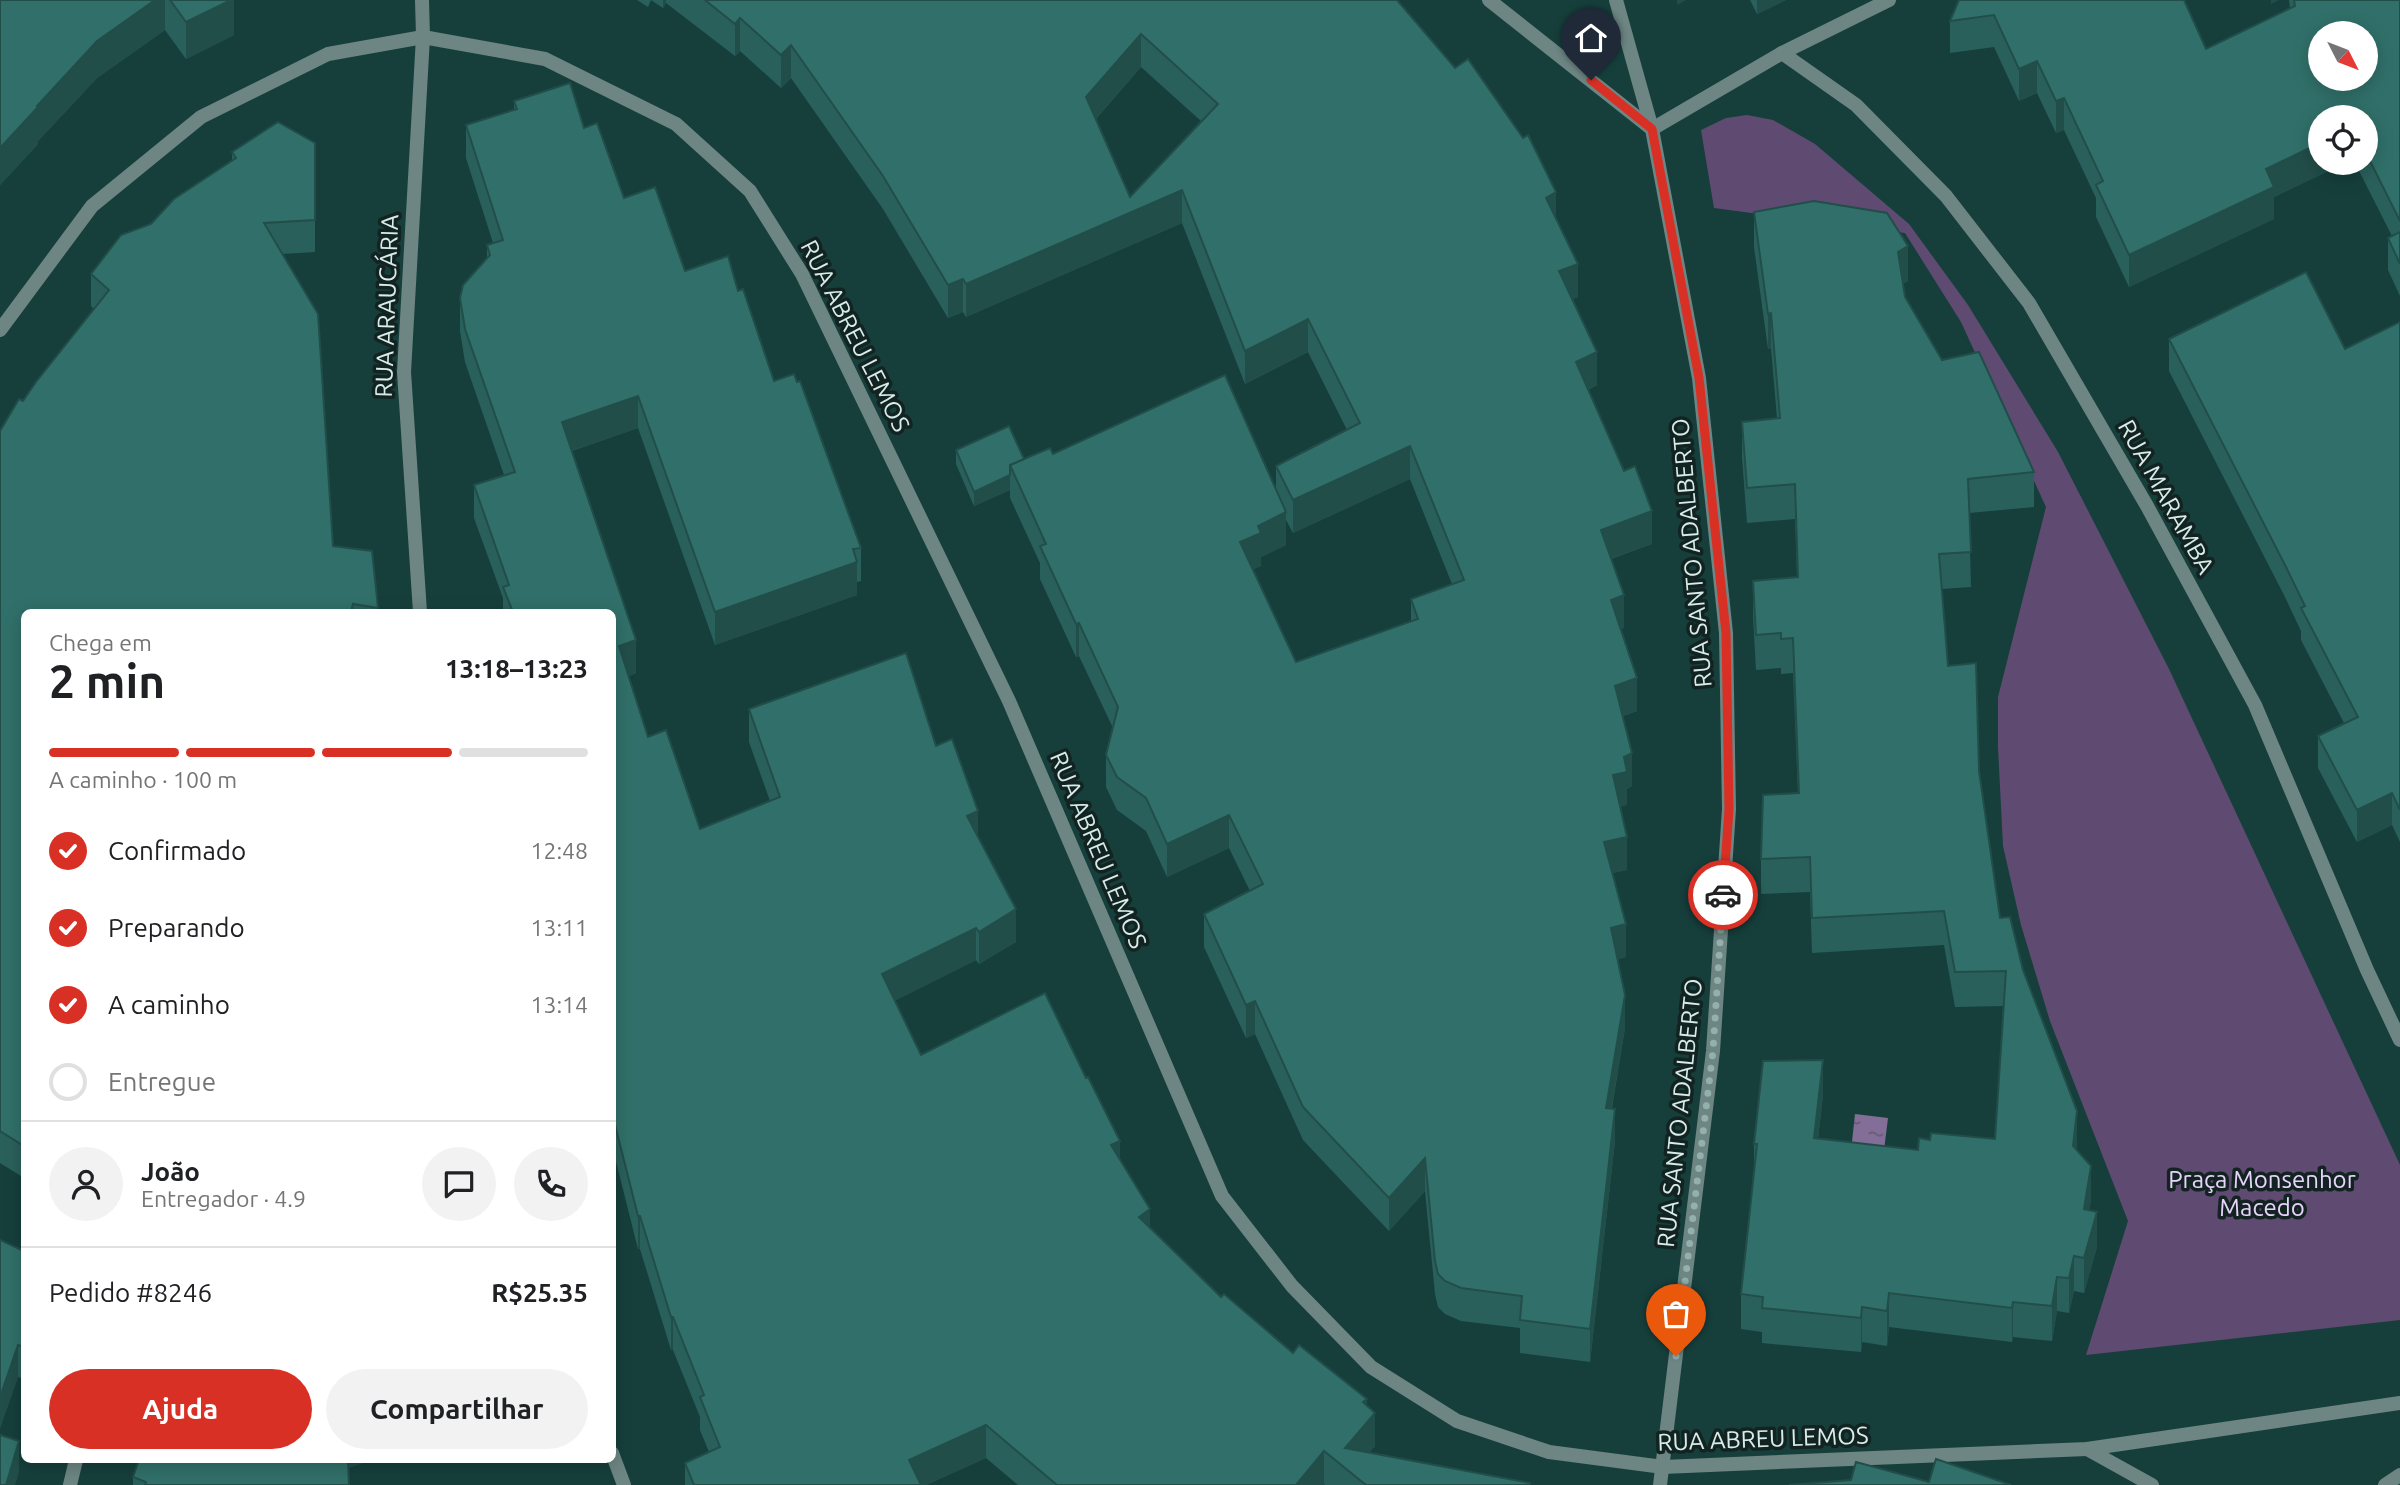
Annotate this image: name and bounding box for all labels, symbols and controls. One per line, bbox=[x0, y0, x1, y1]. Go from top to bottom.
pin bbox=[1561, 8, 1621, 80]
icon: home bbox=[1572, 19, 1610, 57]
north arrow bbox=[2308, 21, 2378, 91]
map controls bbox=[2308, 21, 2378, 175]
button: locate bbox=[2308, 105, 2378, 175]
street label: RUA ARAUCÁRIA bbox=[369, 214, 403, 398]
street label: RUA ABREU LEMOS bbox=[796, 236, 915, 436]
street label: RUA MARAMBA bbox=[2113, 415, 2220, 579]
street label: RUA SANTO ADALBERTO bbox=[1666, 417, 1717, 689]
text: Chega em bbox=[49, 630, 152, 655]
text: 13:18–13:23 bbox=[445, 654, 588, 683]
text: 2 min bbox=[49, 655, 165, 707]
street label: RUA ABREU LEMOS bbox=[1045, 747, 1152, 952]
text: A caminho · 100 m bbox=[49, 767, 237, 792]
icon: check bbox=[49, 832, 87, 870]
text: Confirmado bbox=[108, 836, 246, 865]
text: 12:48 bbox=[530, 838, 588, 863]
courier bbox=[1688, 860, 1758, 930]
icon: car bbox=[1704, 876, 1742, 914]
icon: check bbox=[49, 909, 87, 947]
text: Preparando bbox=[108, 913, 245, 942]
text: 13:11 bbox=[530, 915, 588, 940]
street label: RUA SANTO ADALBERTO bbox=[1652, 977, 1707, 1249]
icon: check bbox=[49, 986, 87, 1024]
text: A caminho bbox=[108, 990, 230, 1019]
text: 13:14 bbox=[530, 992, 588, 1017]
text: Entregue bbox=[108, 1067, 216, 1096]
button: person bbox=[49, 1147, 123, 1221]
button: chat bbox=[422, 1147, 496, 1221]
button: phone bbox=[514, 1147, 588, 1221]
text: João bbox=[141, 1157, 200, 1186]
park label: Praça Monsenhor Macedo bbox=[2168, 1166, 2356, 1221]
text: Entregador · 4.9 bbox=[141, 1186, 306, 1211]
text: Pedido #8246 bbox=[49, 1278, 212, 1307]
text: R$25.35 bbox=[491, 1278, 588, 1307]
pin bbox=[1646, 1284, 1706, 1356]
icon: bag bbox=[1657, 1295, 1695, 1333]
button: Ajuda bbox=[49, 1369, 312, 1449]
button: Compartilhar bbox=[326, 1369, 588, 1449]
street label: RUA ABREU LEMOS bbox=[1657, 1421, 1869, 1456]

